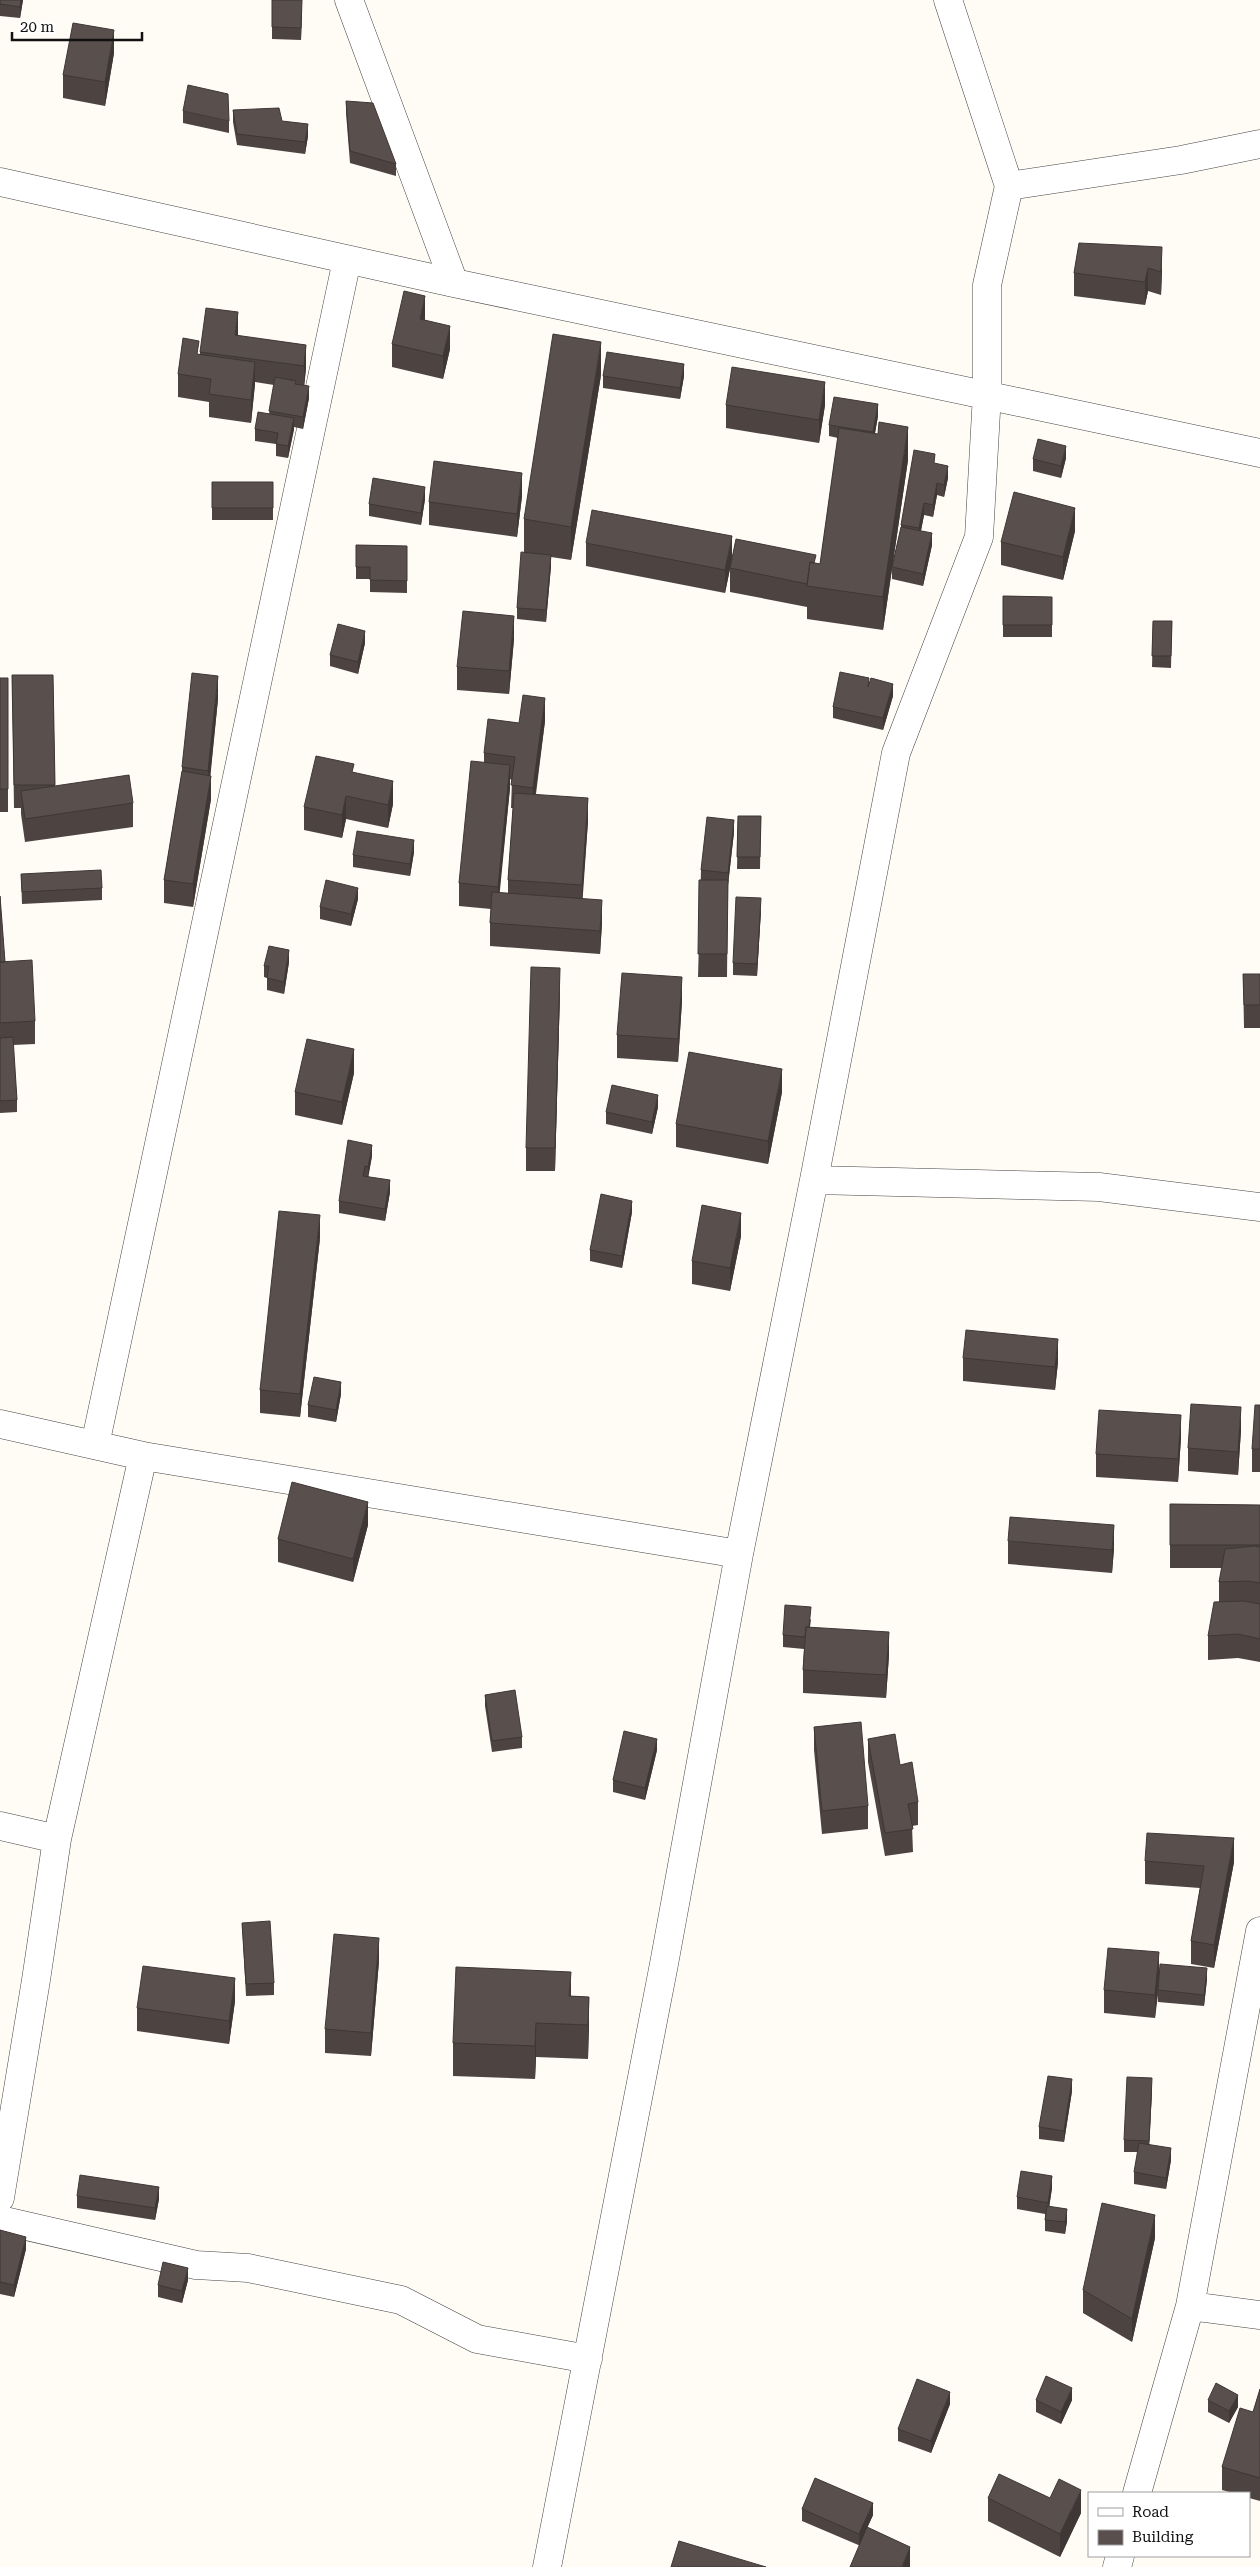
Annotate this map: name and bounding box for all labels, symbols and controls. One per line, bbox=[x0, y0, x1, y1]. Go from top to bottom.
scale bar bbox=[12, 10, 142, 42]
text: 20 m bbox=[20, 18, 55, 36]
legend bbox=[1088, 2492, 1250, 2557]
text: Road bbox=[1132, 2503, 1169, 2521]
text: Building bbox=[1132, 2528, 1194, 2546]

